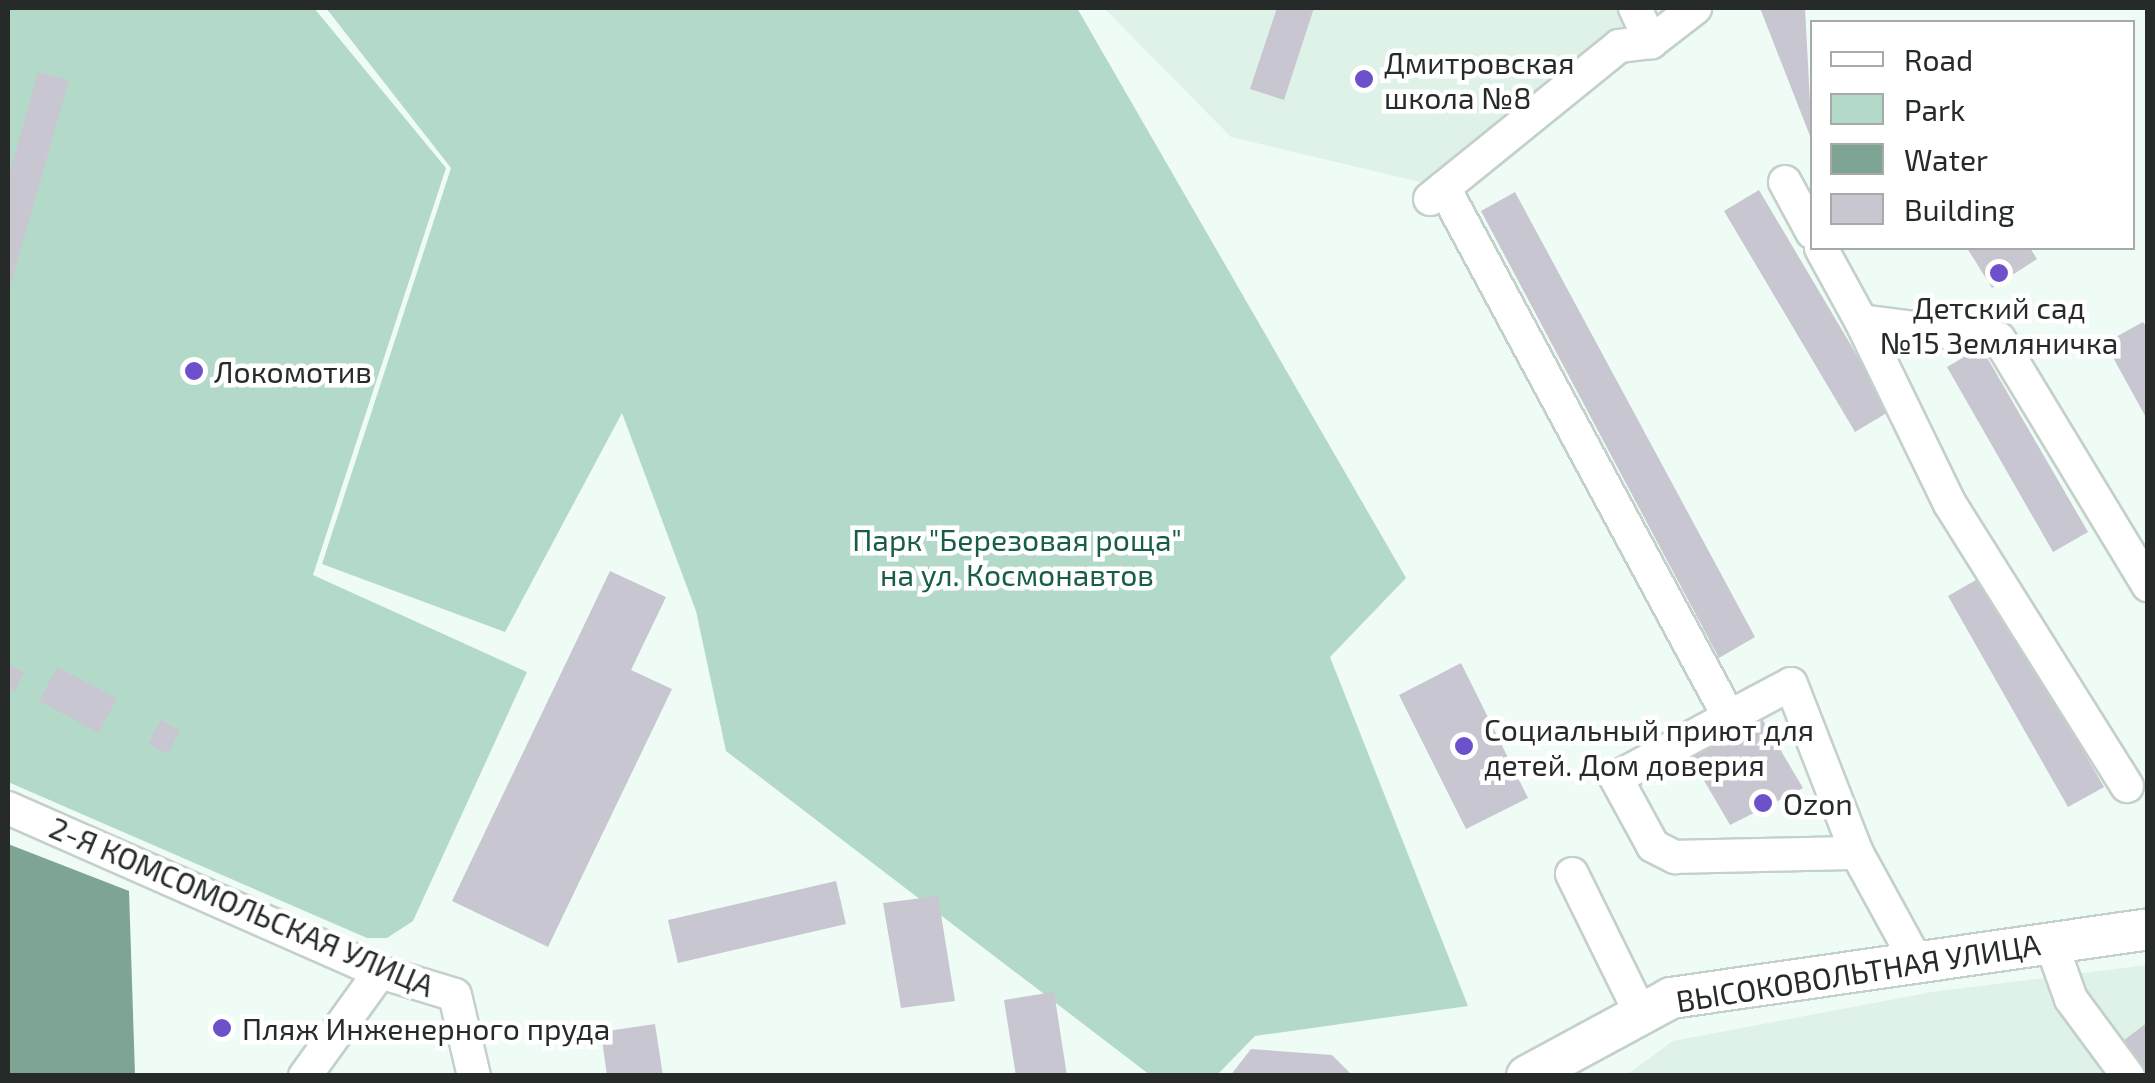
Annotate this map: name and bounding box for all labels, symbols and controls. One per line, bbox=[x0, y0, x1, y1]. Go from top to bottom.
legend bbox=[1810, 20, 2135, 250]
text: Road bbox=[1904, 41, 1973, 77]
place label: Дмитровская школа №8 bbox=[1384, 44, 1574, 114]
marker: Дмитровская школа №8 bbox=[1353, 68, 1375, 90]
text: Park bbox=[1904, 91, 1965, 127]
text: Water bbox=[1904, 141, 1988, 177]
text: Building bbox=[1904, 191, 2015, 227]
marker: Детский сад №15 Земляничка bbox=[1988, 262, 2010, 284]
place label: Детский сад №15 Земляничка bbox=[1880, 289, 2118, 360]
place label: Локомотив bbox=[214, 353, 372, 389]
marker: Локомотив bbox=[183, 360, 205, 382]
park label: Парк "Березовая роща" на ул. Космонавтов bbox=[852, 521, 1182, 592]
place label: Социальный приют для детей. Дом доверия bbox=[1484, 711, 1814, 782]
marker: Социальный приют для детей. Дом доверия bbox=[1453, 735, 1475, 757]
place label: Ozon bbox=[1783, 785, 1853, 821]
marker: Ozon bbox=[1752, 792, 1774, 814]
street label: 2-Я КОМСОМОЛЬСКАЯ УЛИЦА bbox=[45, 809, 439, 1003]
street label: ВЫСОКОВОЛЬТНАЯ УЛИЦА bbox=[1673, 925, 2043, 1019]
place label: Пляж Инженерного пруда bbox=[242, 1010, 610, 1046]
marker: Пляж Инженерного пруда bbox=[211, 1017, 233, 1039]

